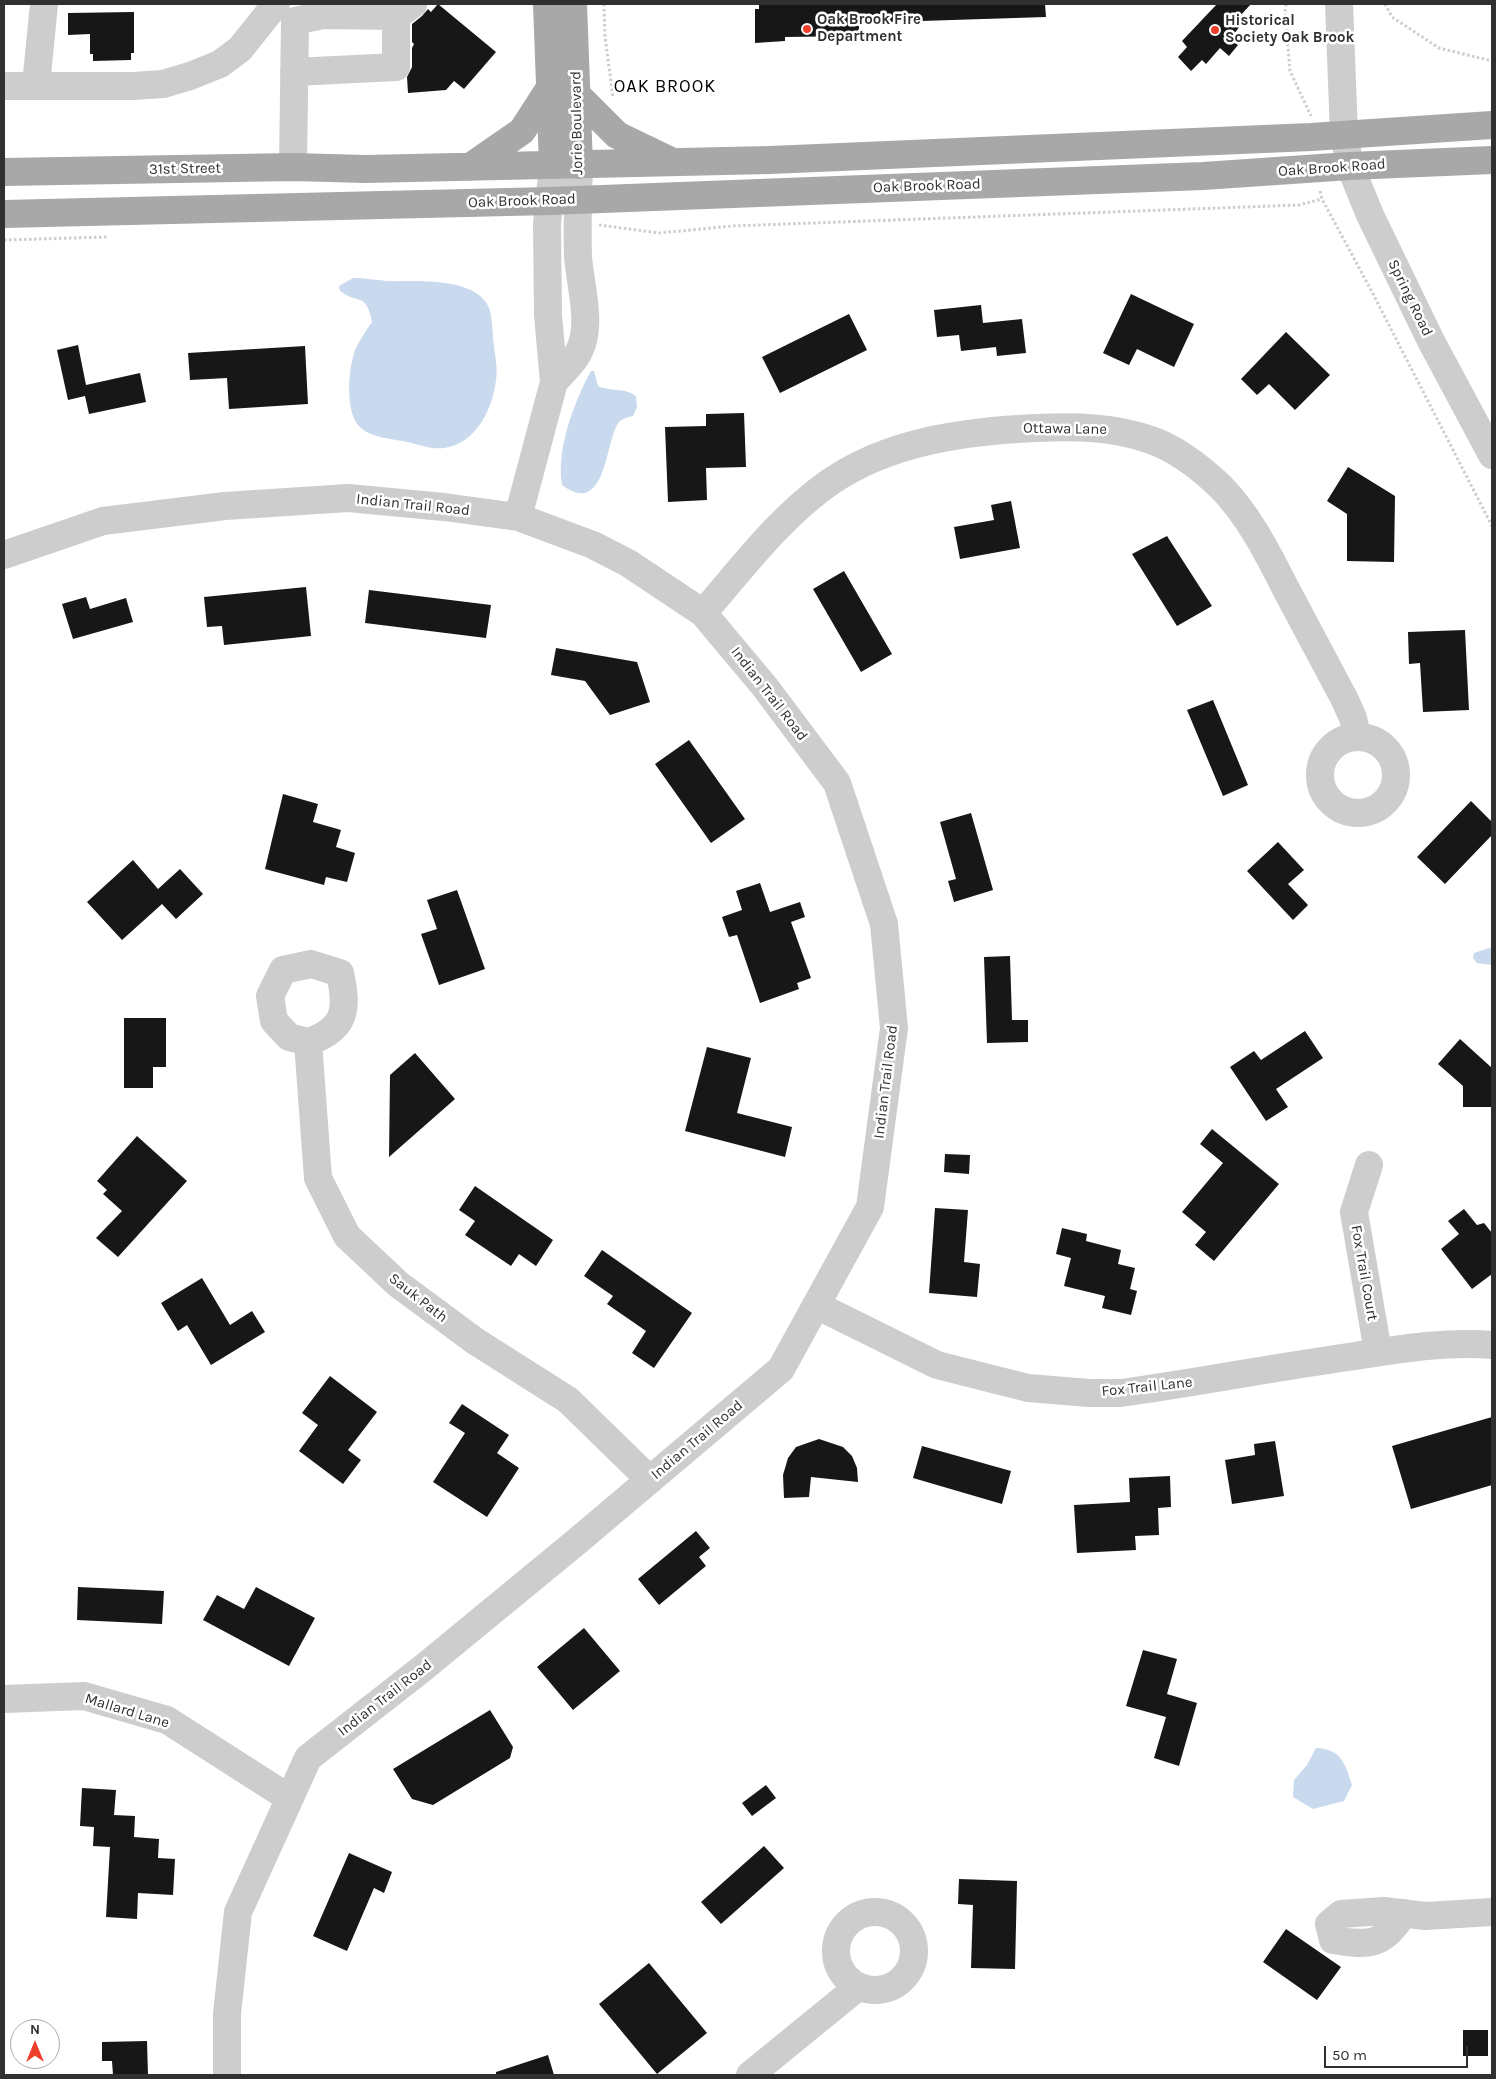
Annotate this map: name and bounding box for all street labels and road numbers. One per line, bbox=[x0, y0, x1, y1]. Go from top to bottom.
street label: Jorie Boulevard bbox=[567, 71, 587, 175]
street label: Oak Brook Road bbox=[1278, 155, 1386, 181]
street label: 31st Street bbox=[149, 159, 221, 179]
street label: Oak Brook Road bbox=[873, 175, 981, 197]
street label: Oak Brook Road bbox=[468, 190, 576, 212]
street label: Spring Road bbox=[1384, 257, 1436, 339]
street label: Ottawa Lane bbox=[1023, 419, 1107, 439]
street label: Indian Trail Road bbox=[355, 490, 471, 520]
street label: Indian Trail Road bbox=[727, 643, 811, 745]
street label: Indian Trail Road bbox=[870, 1024, 902, 1140]
street label: Fox Trail Court bbox=[1347, 1224, 1381, 1322]
street label: Sauk Path bbox=[385, 1269, 451, 1327]
street label: Fox Trail Lane bbox=[1101, 1373, 1193, 1401]
street label: Indian Trail Road bbox=[647, 1396, 747, 1484]
street label: Indian Trail Road bbox=[334, 1656, 436, 1740]
street label: Mallard Lane bbox=[83, 1690, 171, 1732]

